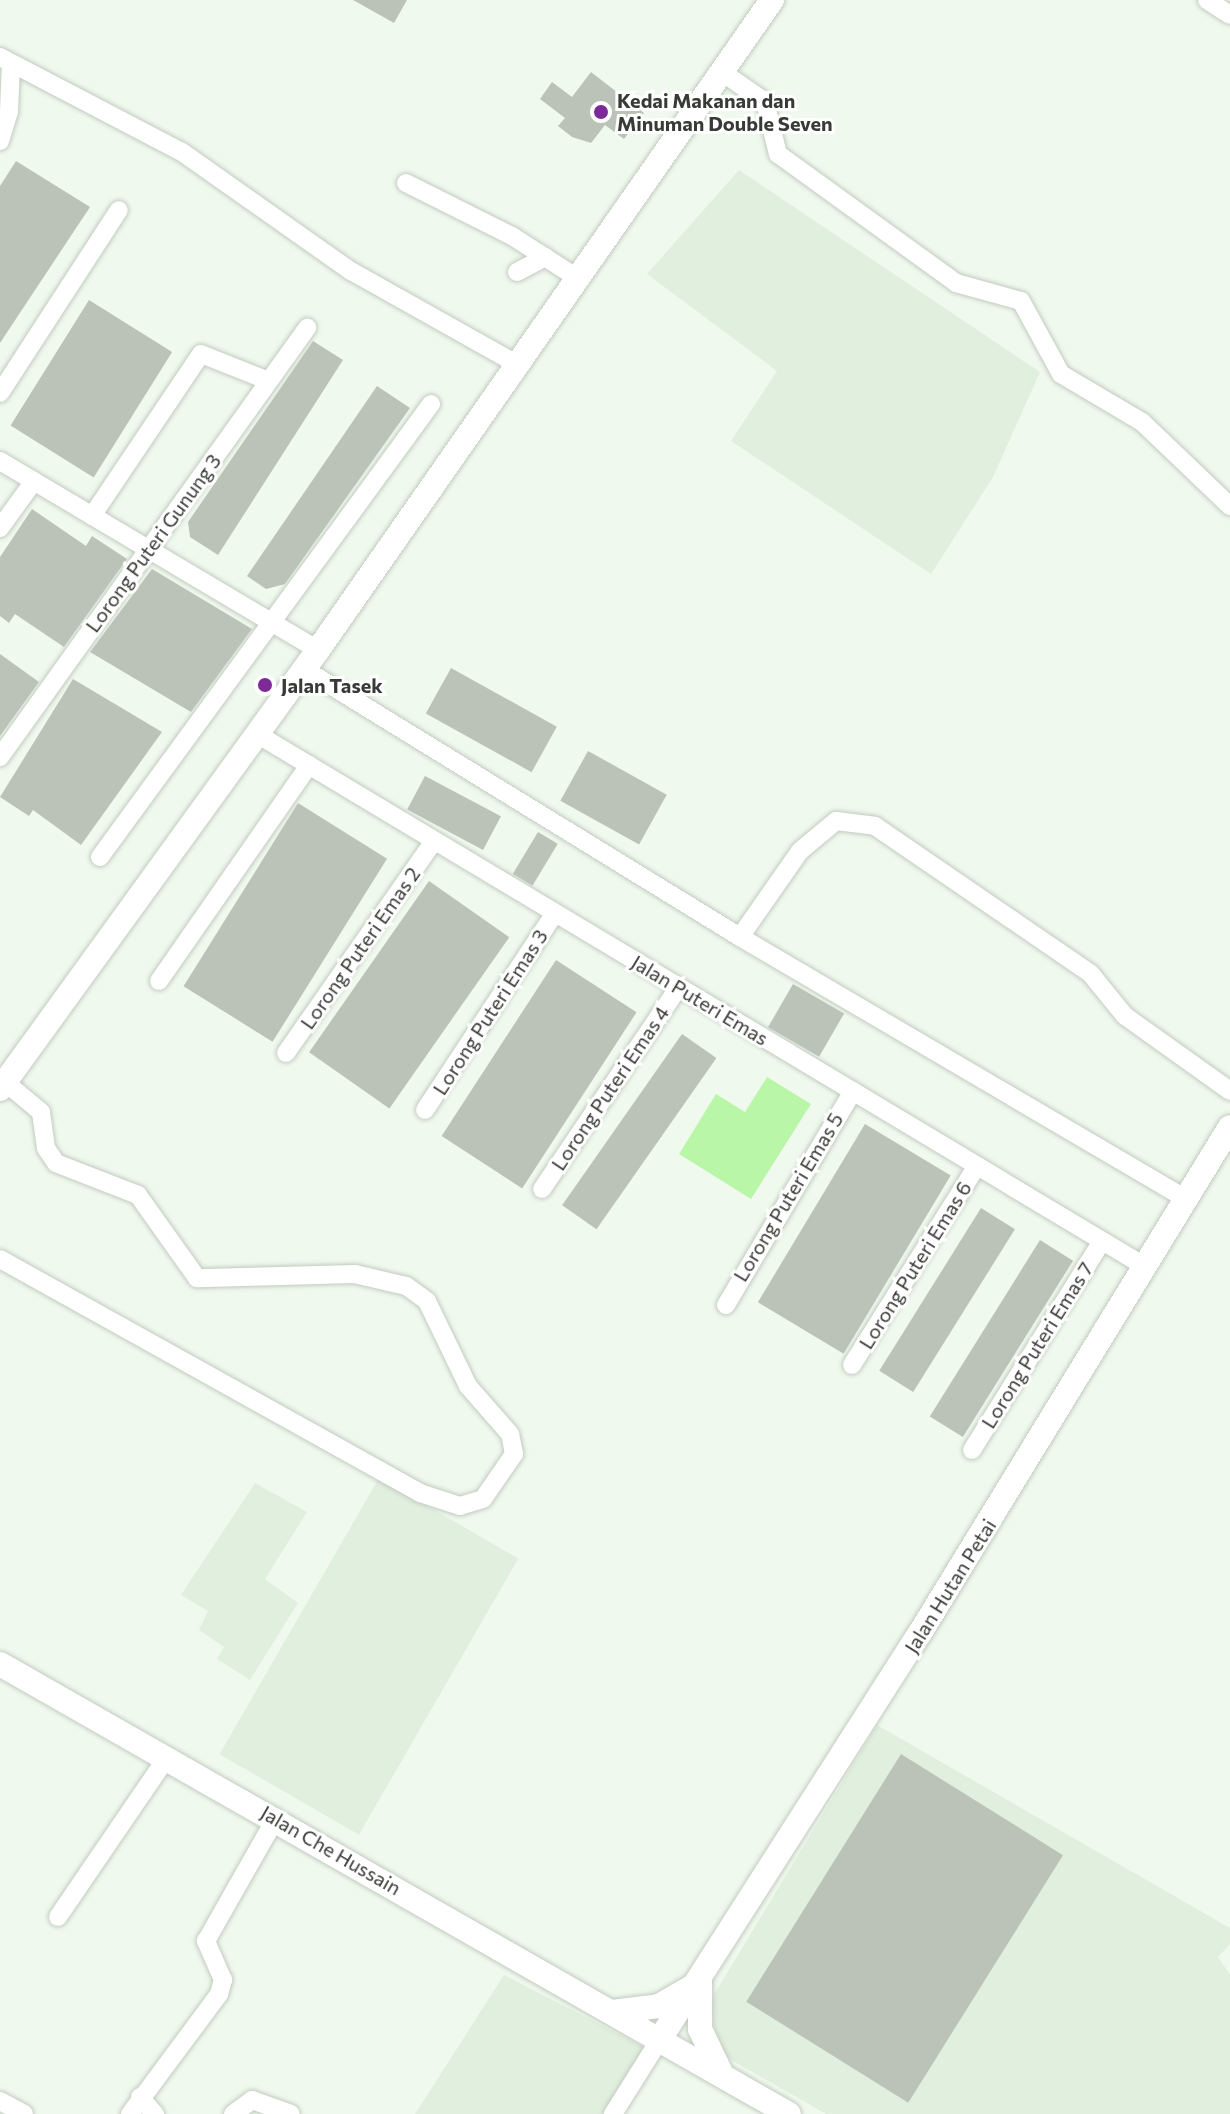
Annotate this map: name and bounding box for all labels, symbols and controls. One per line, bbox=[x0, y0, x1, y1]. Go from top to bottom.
place label: Kedai Makanan dan Minuman Double Seven bbox=[617, 88, 833, 135]
marker: Kedai Makanan dan Minuman Double Seven bbox=[592, 103, 610, 121]
street label: Lorong Puteri Gunung 3 bbox=[80, 449, 226, 637]
place label: Jalan Tasek bbox=[281, 673, 383, 697]
marker: Jalan Tasek bbox=[256, 676, 274, 694]
street label: Lorong Puteri Emas 2 bbox=[295, 862, 425, 1034]
street label: Lorong Puteri Emas 3 bbox=[428, 925, 552, 1099]
street label: Jalan Puteri Emas bbox=[627, 950, 773, 1050]
street label: Lorong Puteri Emas 4 bbox=[546, 1001, 674, 1175]
street label: Lorong Puteri Emas 5 bbox=[728, 1108, 848, 1286]
street label: Lorong Puteri Emas 6 bbox=[854, 1177, 976, 1353]
street label: Lorong Puteri Emas 7 bbox=[976, 1257, 1098, 1433]
street label: Jalan Hutan Petai bbox=[899, 1514, 1001, 1658]
street label: Jalan Che Hussain bbox=[257, 1800, 405, 1900]

